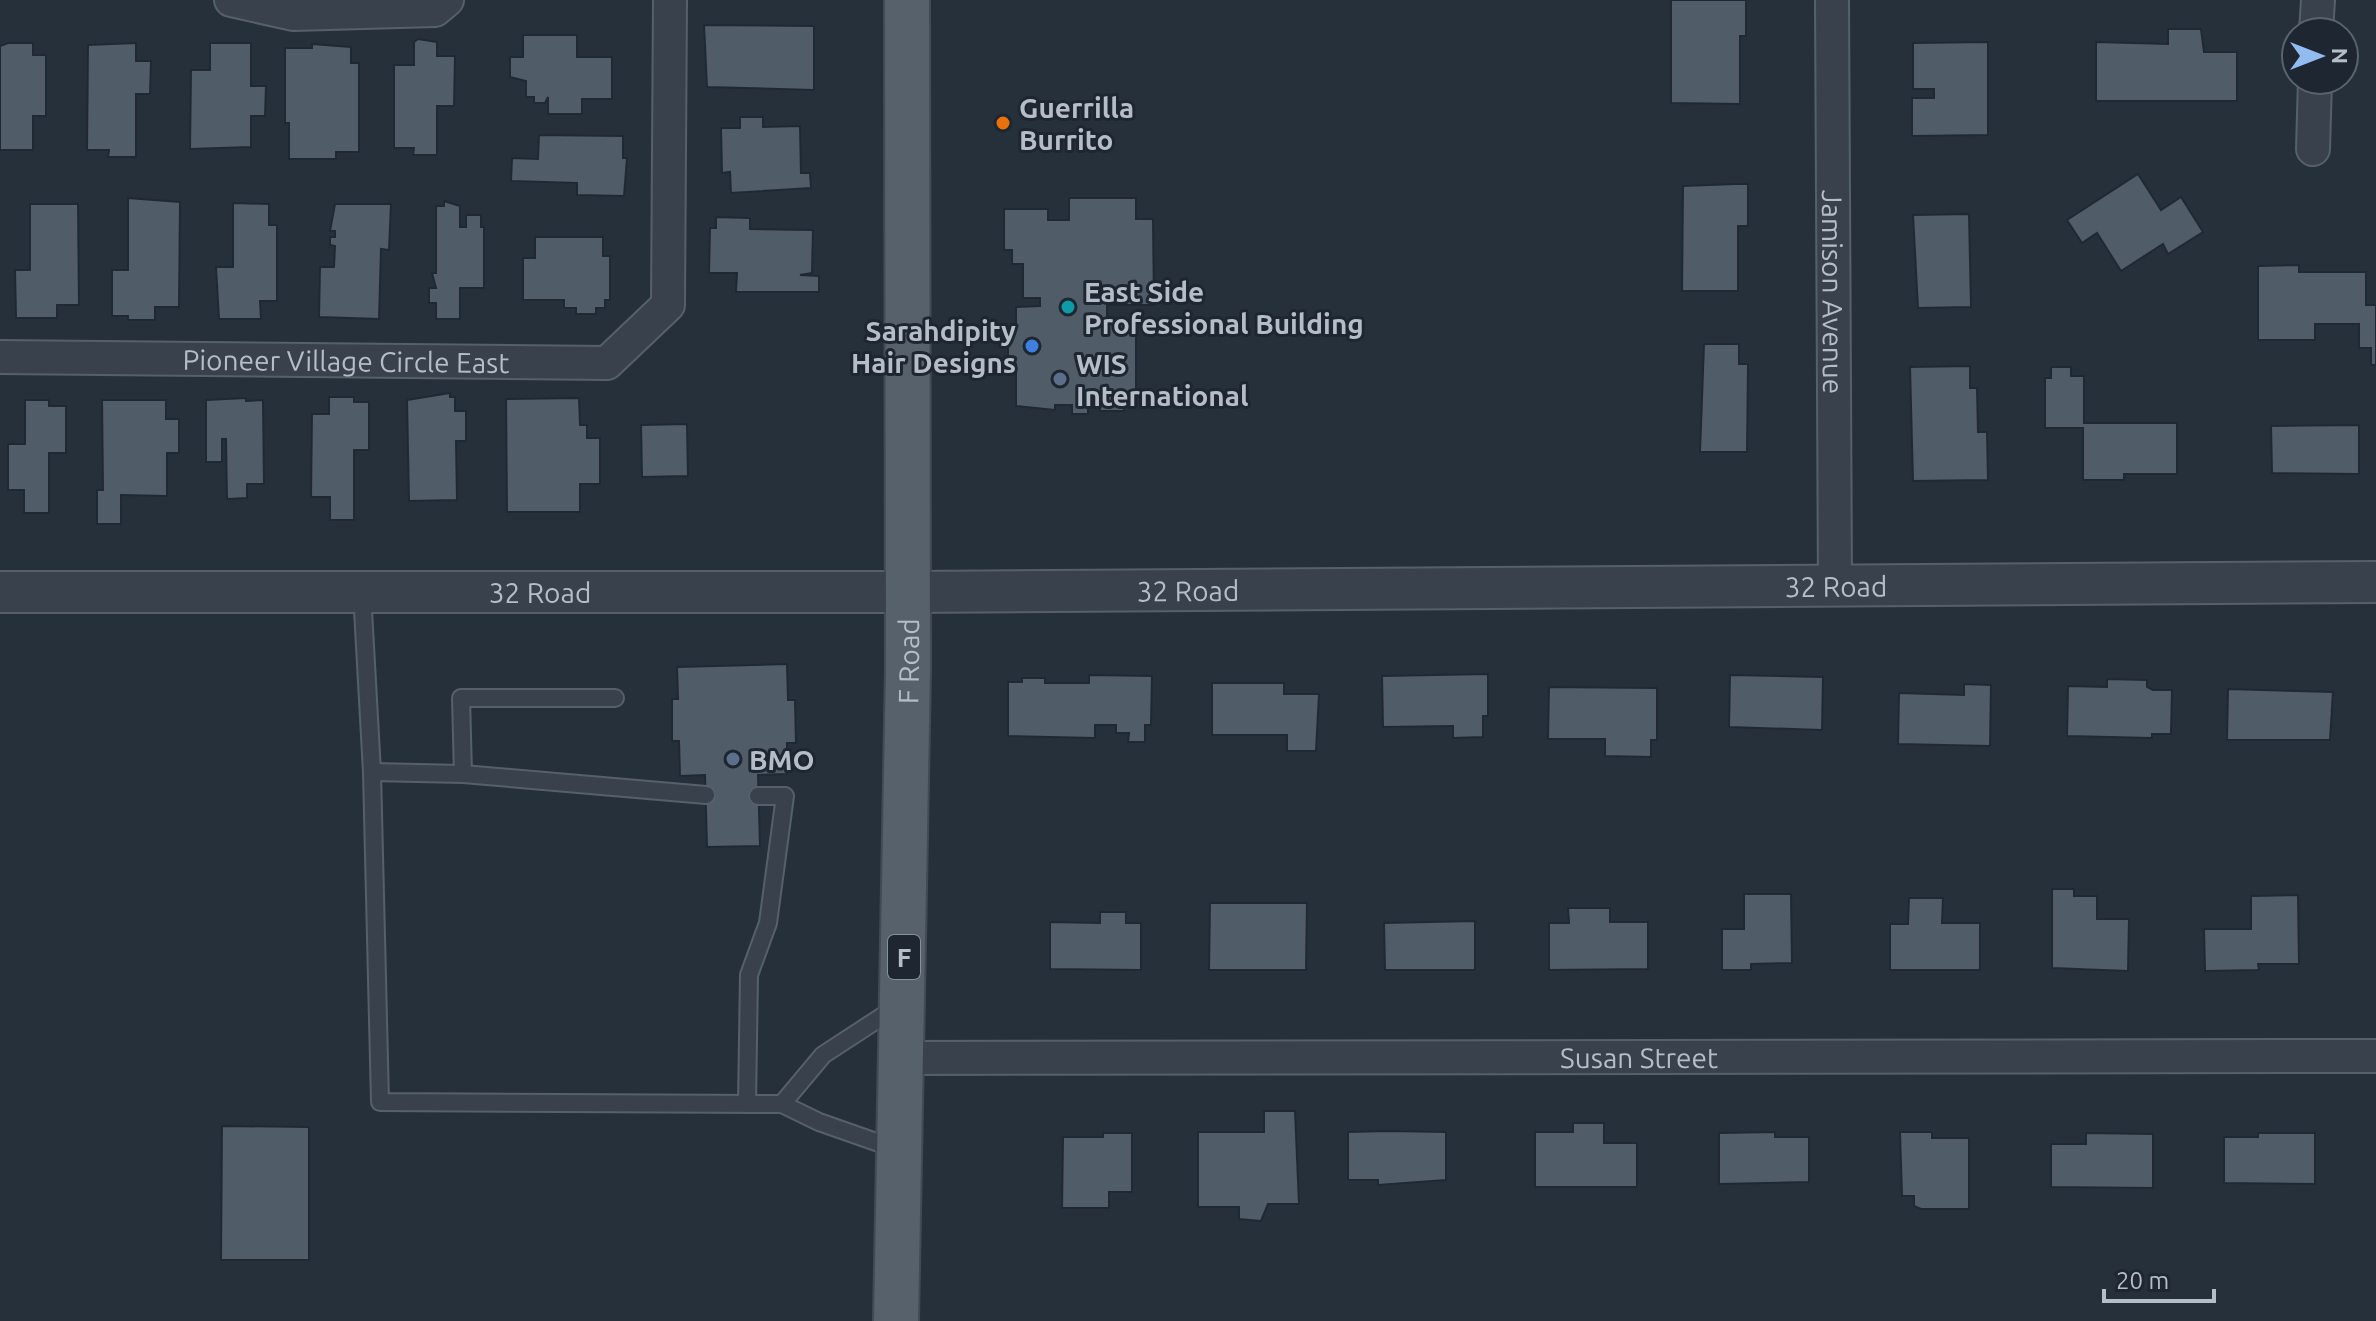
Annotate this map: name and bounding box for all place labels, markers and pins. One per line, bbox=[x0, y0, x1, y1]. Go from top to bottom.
place label: Guerrilla Burrito bbox=[1019, 92, 1134, 155]
marker: Guerrilla Burrito bbox=[994, 114, 1012, 132]
place label: East Side Professional Building bbox=[1084, 276, 1364, 339]
marker: East Side Professional Building bbox=[1059, 298, 1077, 316]
place label: Sarahdipity Hair Designs bbox=[851, 315, 1016, 378]
marker: Sarahdipity Hair Designs bbox=[1023, 337, 1041, 355]
place label: WIS International bbox=[1076, 348, 1248, 411]
marker: WIS International bbox=[1051, 370, 1069, 388]
place label: BMO bbox=[749, 744, 815, 775]
marker: BMO bbox=[724, 750, 742, 768]

